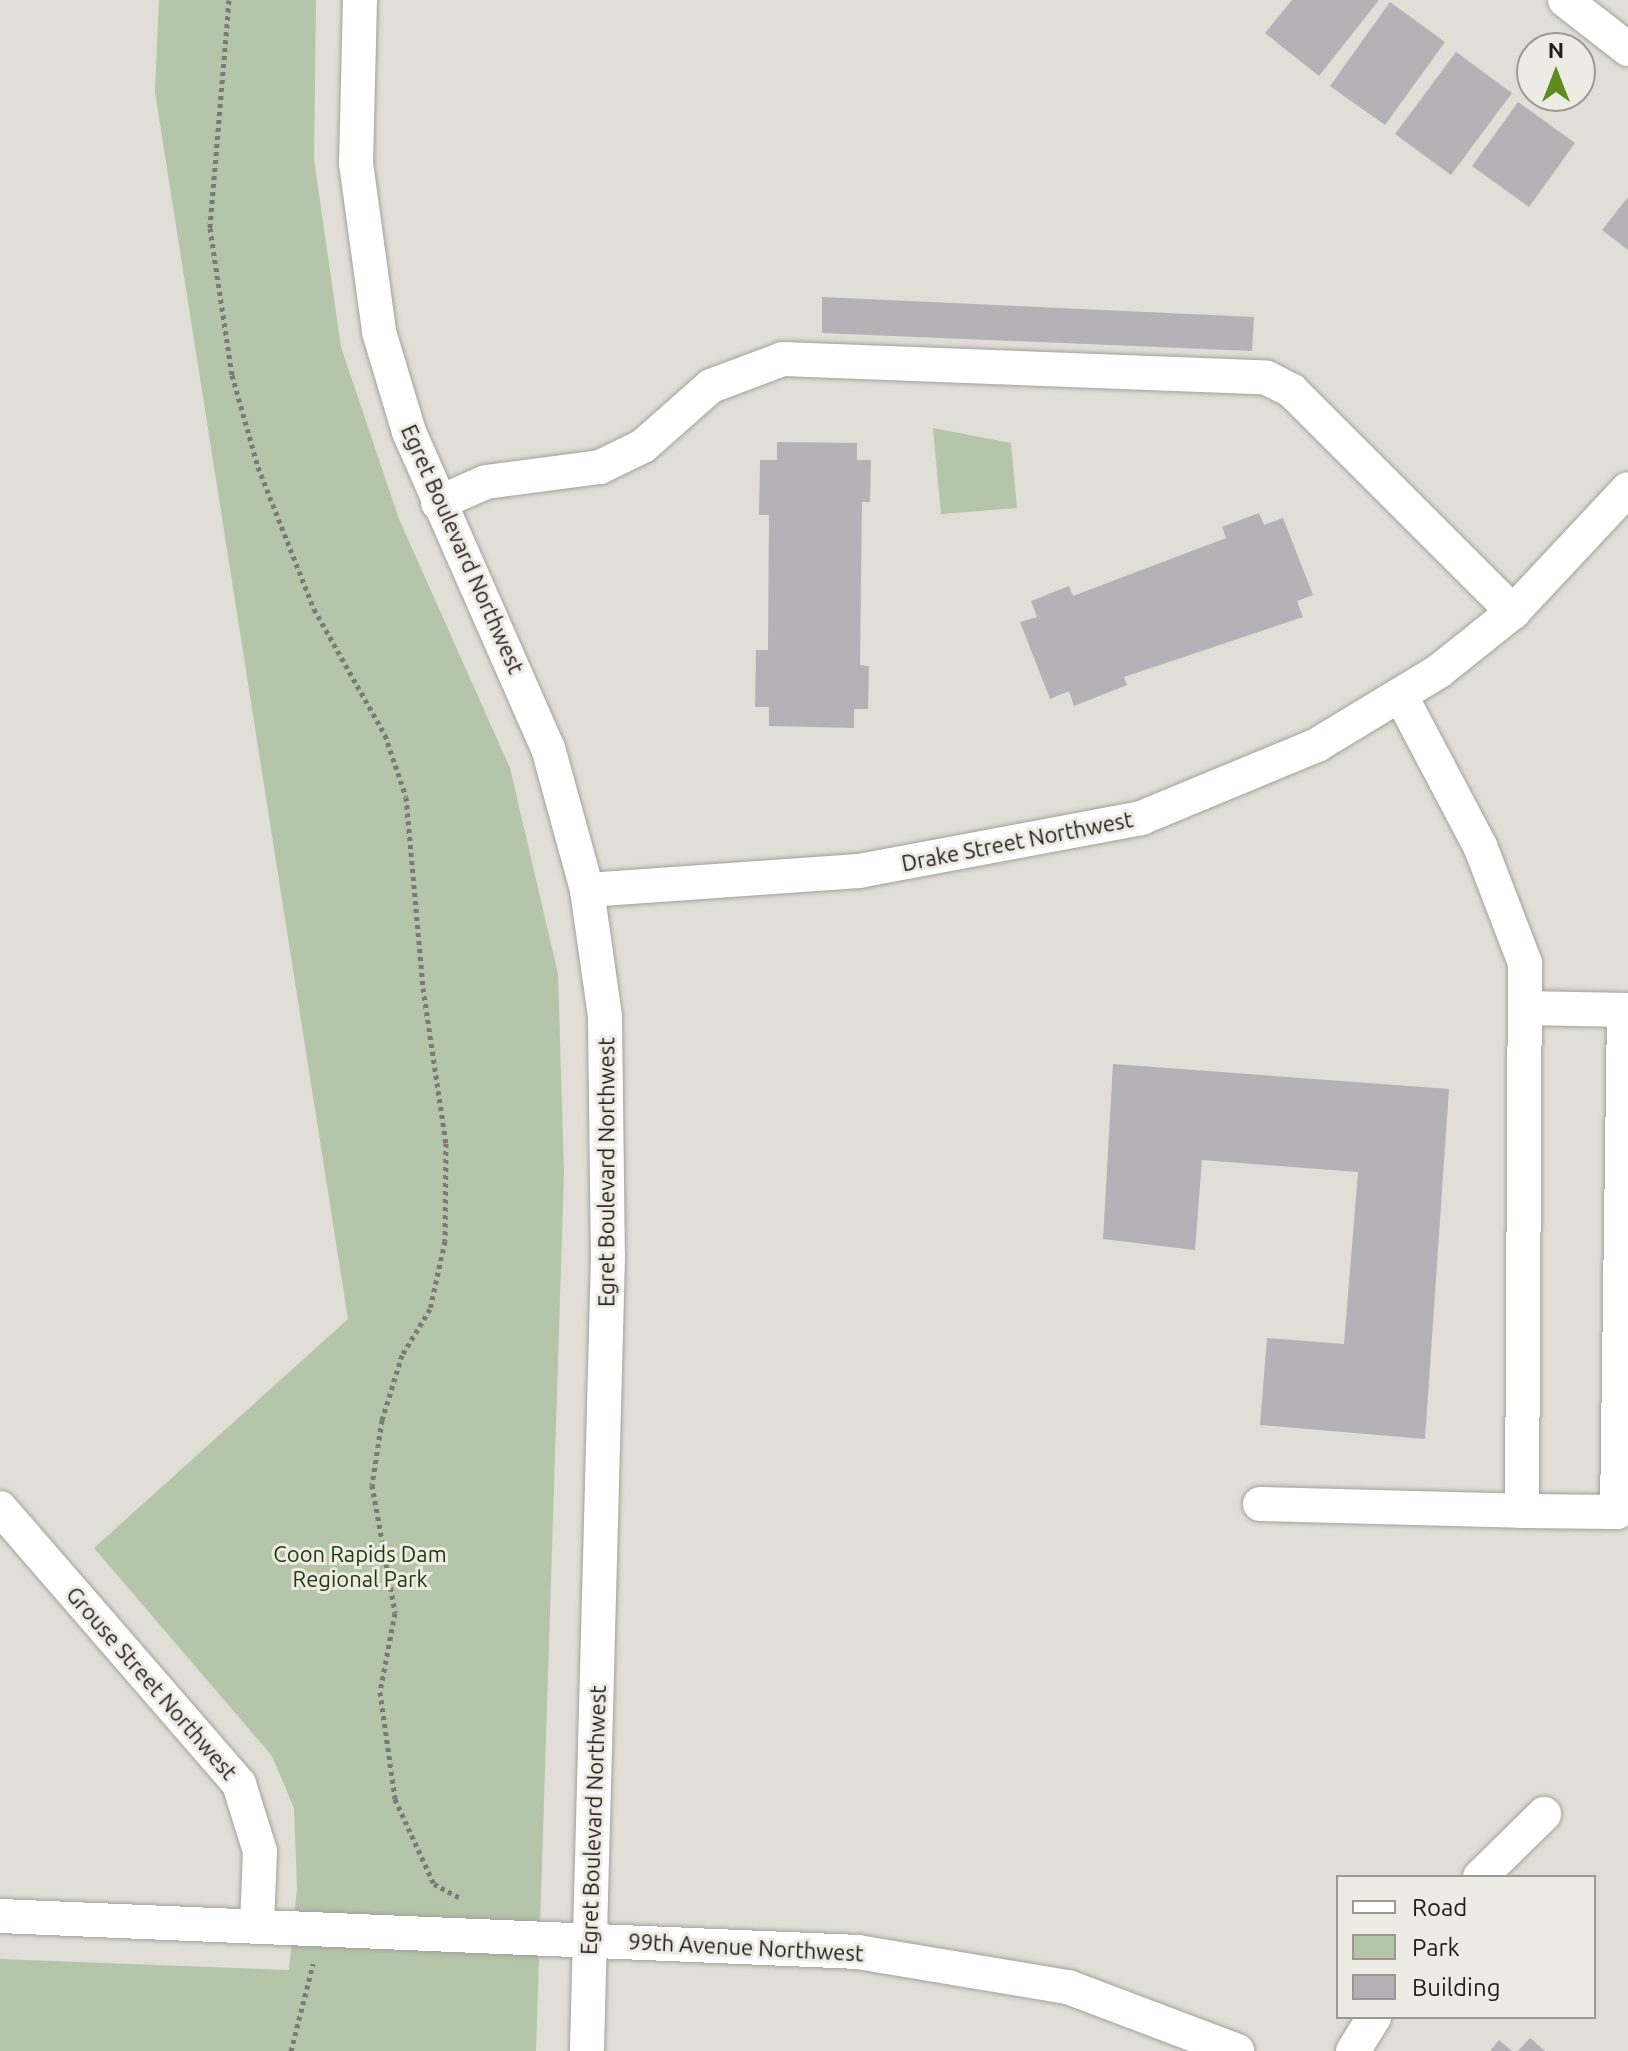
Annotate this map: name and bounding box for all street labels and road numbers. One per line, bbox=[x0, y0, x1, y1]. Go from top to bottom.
street label: Egret Boulevard Northwest bbox=[396, 420, 530, 678]
street label: Drake Street Northwest bbox=[899, 806, 1135, 876]
street label: Egret Boulevard Northwest bbox=[593, 1037, 619, 1307]
street label: Grouse Street Northwest bbox=[61, 1581, 243, 1785]
street label: Egret Boulevard Northwest bbox=[575, 1685, 611, 1955]
street label: 99th Avenue Northwest bbox=[628, 1928, 864, 1966]

